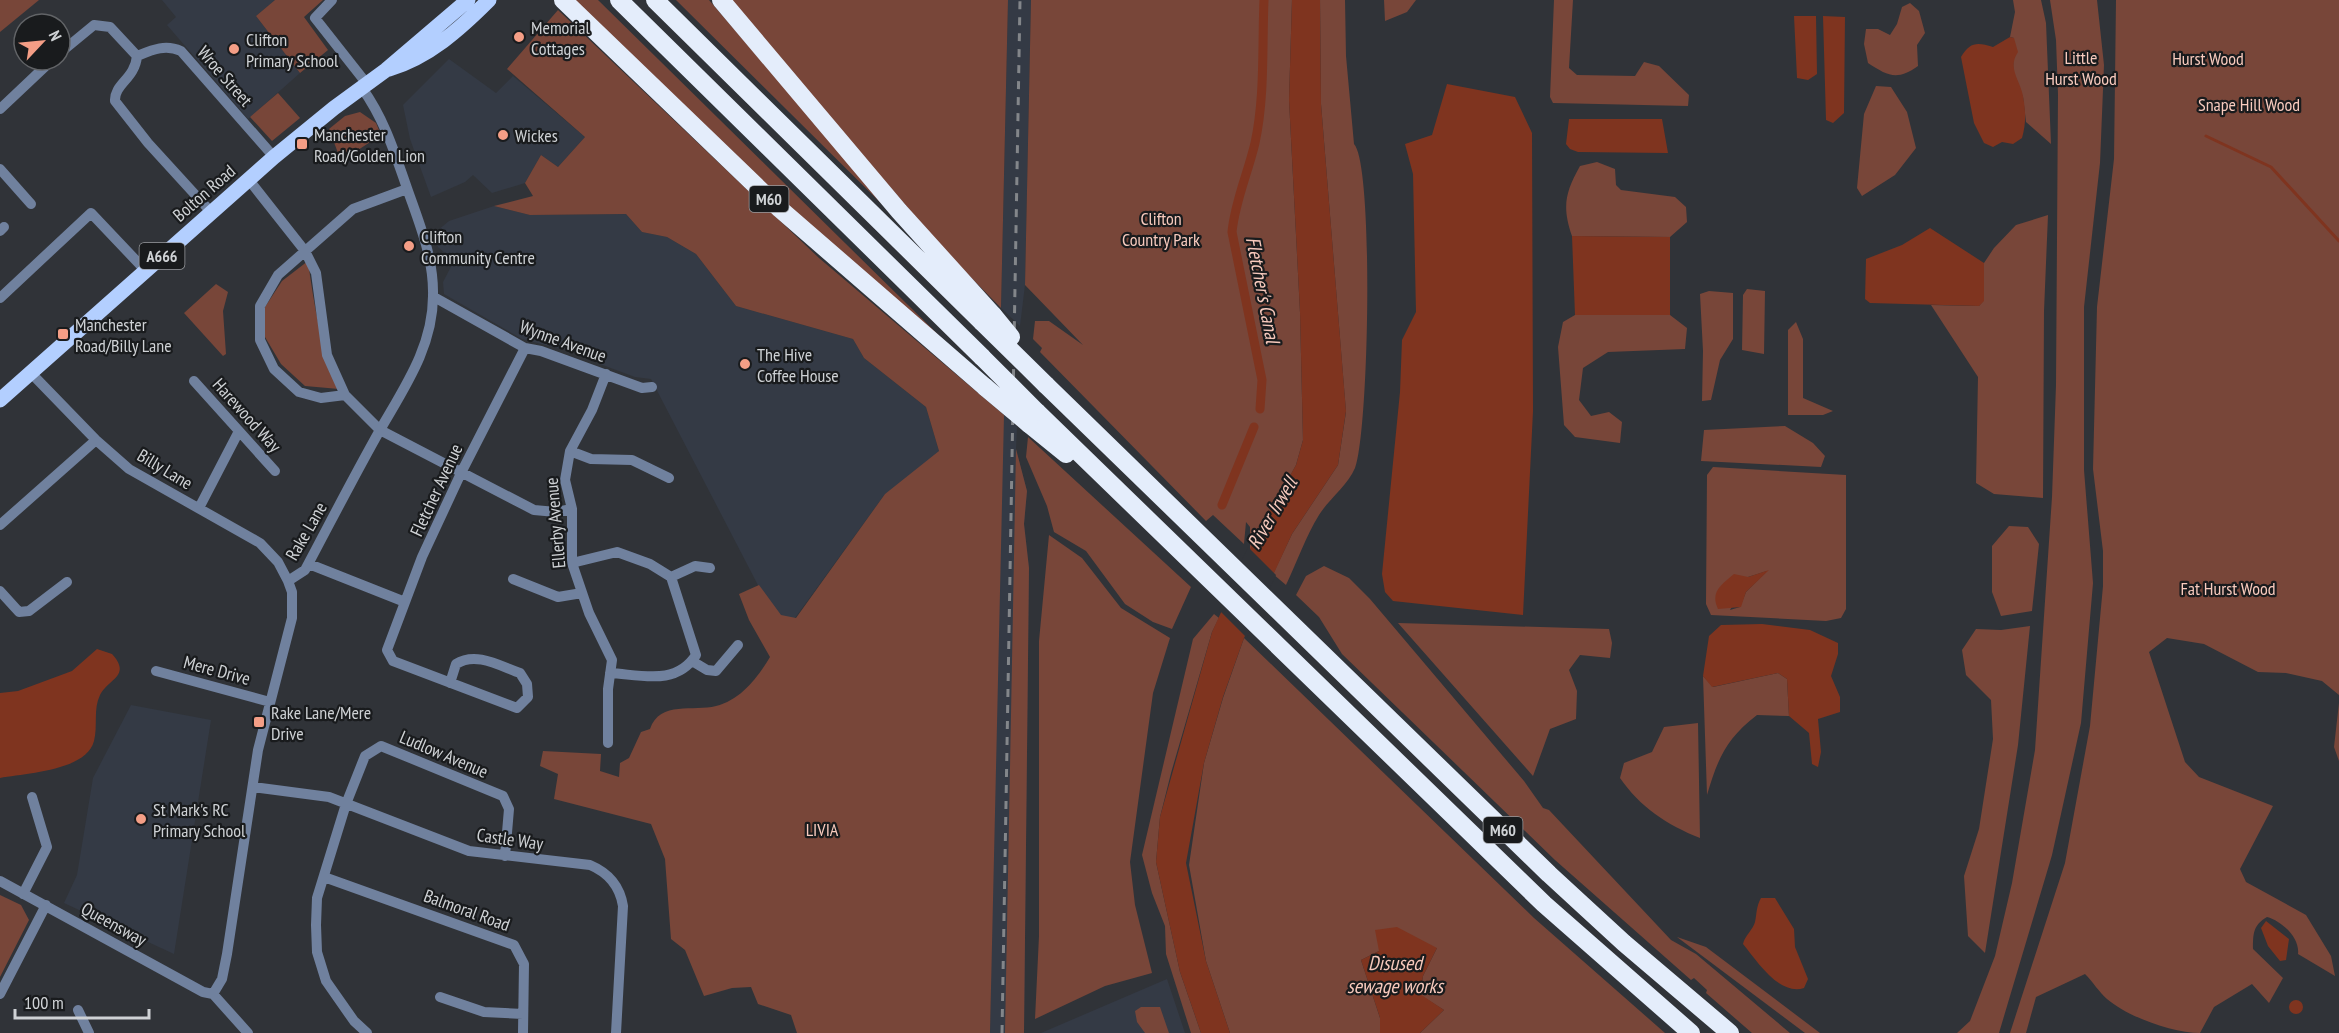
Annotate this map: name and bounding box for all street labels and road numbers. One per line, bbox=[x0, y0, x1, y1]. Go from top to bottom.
street label: Wroe Street bbox=[192, 41, 258, 111]
street label: Bolton Road bbox=[168, 160, 240, 226]
road number: M60 bbox=[750, 186, 788, 212]
road number: A666 bbox=[140, 243, 184, 269]
street label: Wynne Avenue bbox=[516, 315, 610, 367]
street label: Harewood Way bbox=[208, 373, 286, 457]
street label: Fletcher Avenue bbox=[405, 440, 467, 540]
street label: Billy Lane bbox=[133, 444, 197, 494]
street label: Ellerby Avenue bbox=[540, 477, 570, 569]
street label: Rake Lane bbox=[280, 498, 332, 564]
street label: Mere Drive bbox=[181, 650, 253, 690]
street label: Ludlow Avenue bbox=[396, 725, 492, 783]
road number: M60 bbox=[1484, 817, 1522, 843]
street label: Castle Way bbox=[475, 823, 545, 855]
street label: Balmoral Road bbox=[421, 884, 513, 936]
street label: Queensway bbox=[77, 897, 151, 951]

